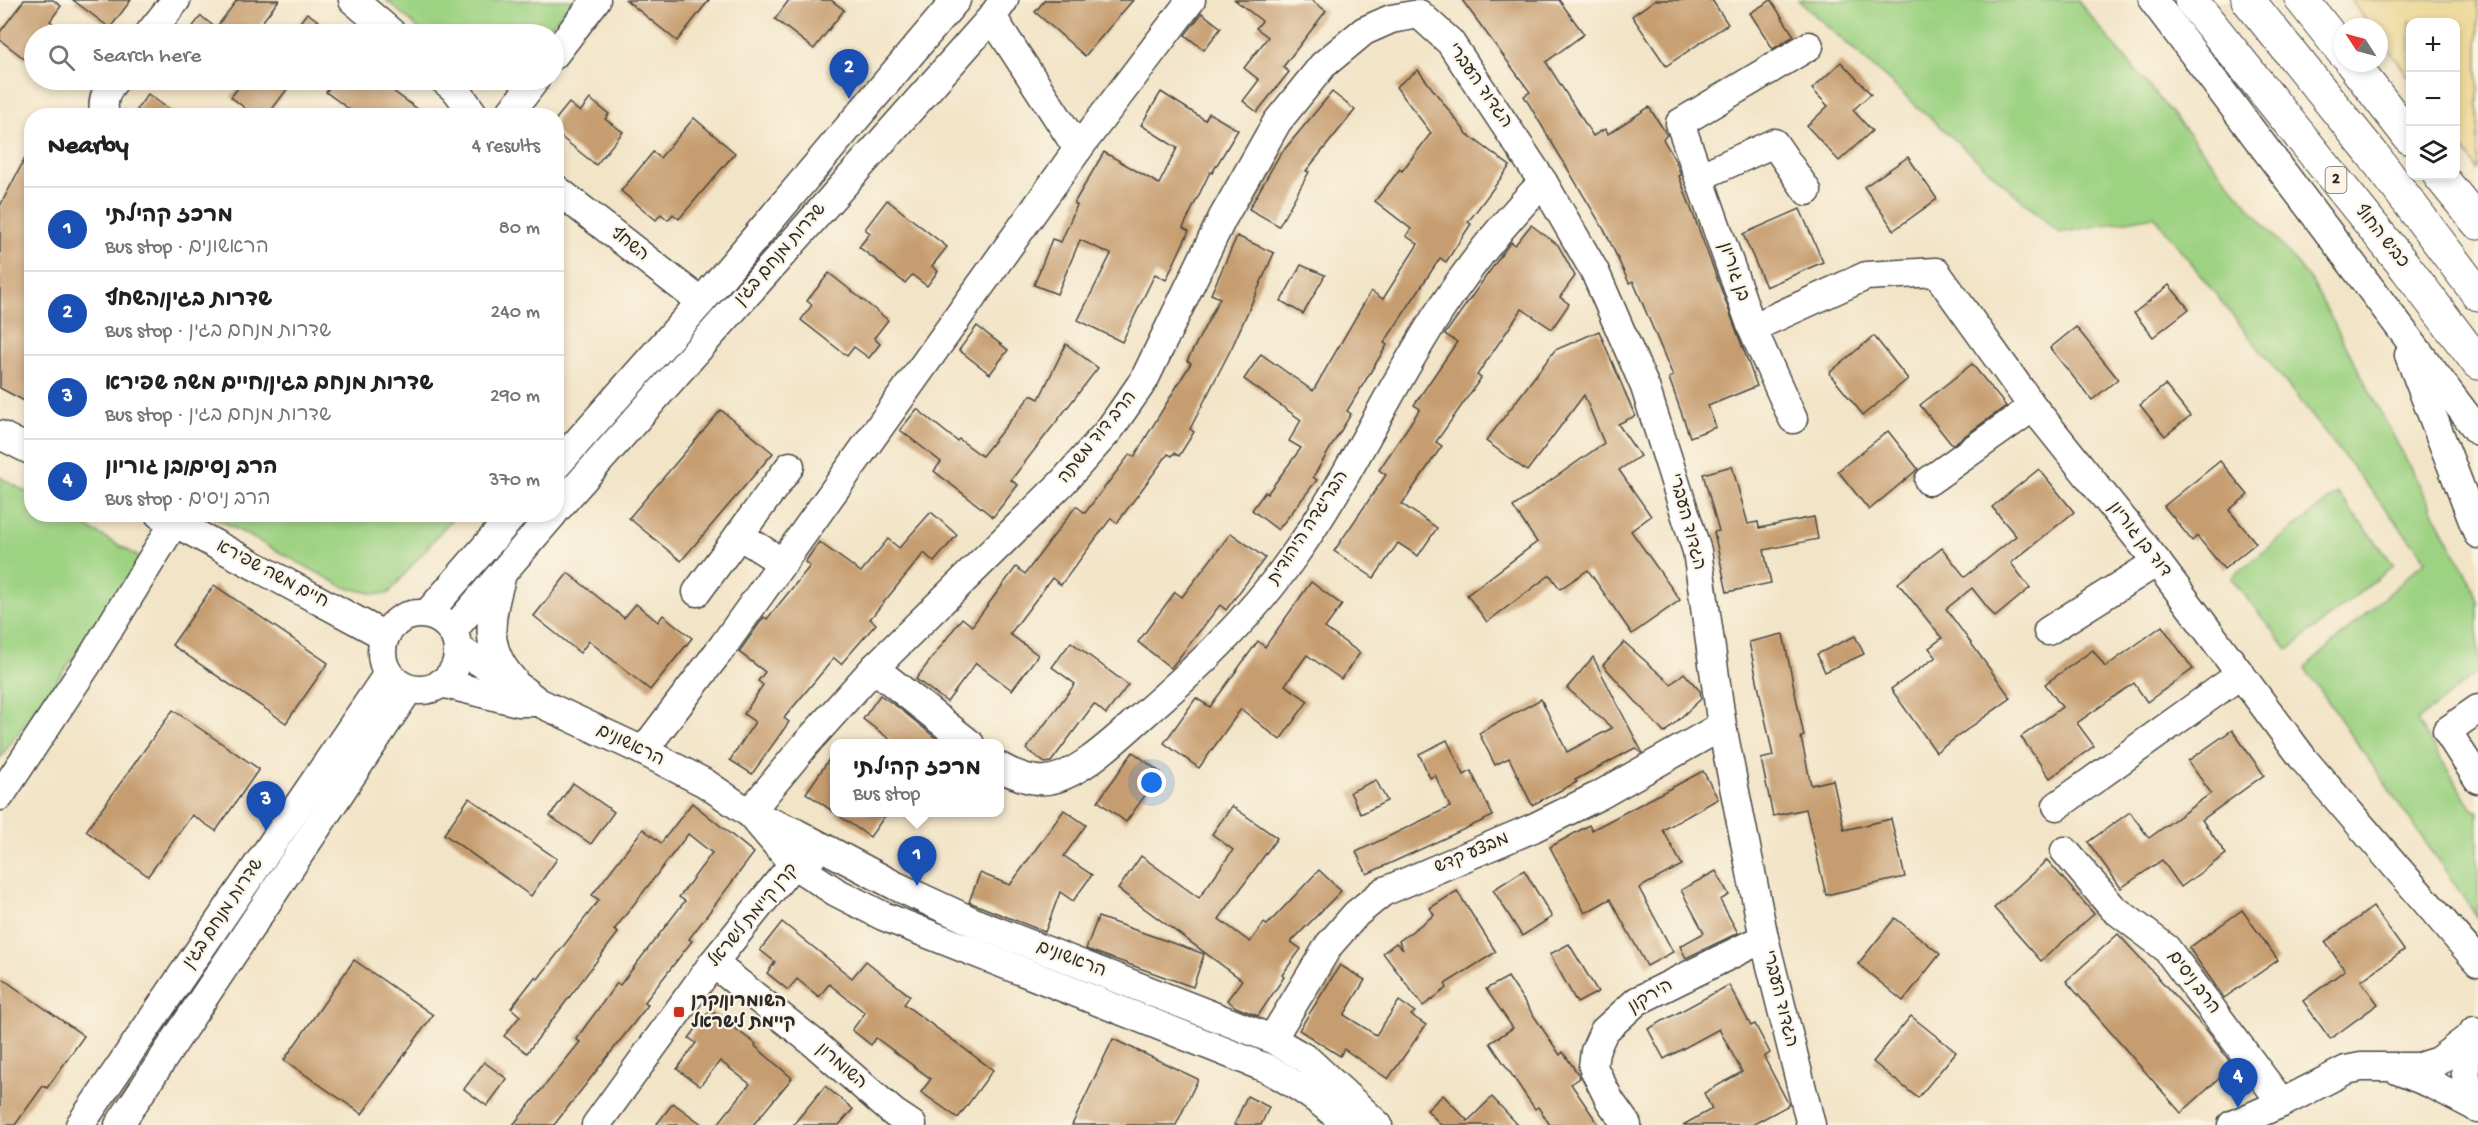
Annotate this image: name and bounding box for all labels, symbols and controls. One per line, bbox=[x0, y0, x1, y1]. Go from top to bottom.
north arrow bbox=[2334, 18, 2388, 72]
map controls bbox=[2406, 18, 2460, 180]
button: + bbox=[2406, 18, 2460, 72]
search box bbox=[24, 24, 564, 90]
street label: הגדוד העברי bbox=[1442, 39, 1516, 133]
icon: search bbox=[45, 41, 78, 74]
text: Search here bbox=[93, 44, 201, 70]
pin: 2 bbox=[830, 50, 868, 99]
button: − bbox=[2406, 72, 2460, 126]
button: layers bbox=[2406, 126, 2460, 180]
text: Nearby bbox=[48, 132, 129, 163]
text: 4 results bbox=[472, 136, 540, 159]
road number: 2 bbox=[2326, 167, 2346, 193]
street label: שדרות מנחם בגין bbox=[731, 200, 831, 310]
street label: כביש החוף bbox=[2349, 201, 2414, 273]
text: מרכז קהילתי bbox=[105, 204, 233, 230]
text: 1 bbox=[63, 218, 72, 241]
text: 80 m bbox=[499, 218, 540, 241]
street label: השחף bbox=[605, 223, 653, 267]
text: Bus stop · הראשונים bbox=[105, 237, 269, 260]
street label: בן גוריון bbox=[1713, 240, 1753, 304]
text: שדרות בגין/השחף bbox=[105, 288, 272, 314]
text: 2 bbox=[63, 302, 72, 325]
text: 240 m bbox=[490, 302, 540, 325]
text: Bus stop · שדרות מנחם בגין bbox=[105, 321, 331, 344]
text: שדרות מנחם בגין/חיים משה שפירא bbox=[105, 372, 434, 398]
text: 3 bbox=[62, 386, 73, 409]
text: 290 m bbox=[490, 386, 540, 409]
street label: הרב דוד משתה bbox=[1054, 388, 1142, 488]
text: Bus stop · שדרות מנחם בגין bbox=[105, 405, 331, 428]
text: הרב נסים/בן גוריון bbox=[105, 456, 278, 482]
street label: הבריגדה היהודית bbox=[1264, 467, 1354, 590]
text: 4 bbox=[63, 470, 72, 493]
text: 370 m bbox=[489, 470, 540, 493]
street label: הגדוד העברי bbox=[1663, 471, 1709, 573]
text: Bus stop · הרב ניסים bbox=[105, 489, 270, 512]
street label: דוד בן גוריון bbox=[2103, 498, 2175, 582]
street label: חיים משה שפירא bbox=[212, 537, 332, 613]
street label: הראשונים bbox=[593, 721, 667, 771]
popup bbox=[830, 739, 1004, 817]
text: מרכז קהילתי bbox=[853, 757, 981, 783]
your location bbox=[1137, 768, 1166, 797]
pin: 3 bbox=[246, 782, 286, 831]
text: Bus stop bbox=[853, 784, 920, 807]
street label: מבצע קדש bbox=[1432, 829, 1512, 879]
pin: 1 bbox=[898, 836, 936, 886]
street label: שדרות מנחם בגין bbox=[179, 855, 269, 973]
street label: קרן קיימת לישראל bbox=[703, 859, 803, 972]
street label: הראשונים bbox=[1033, 937, 1109, 983]
street label: הרב ניסים bbox=[2162, 947, 2224, 1019]
street label: הגדוד העברי bbox=[1757, 948, 1801, 1050]
street label: הירקון bbox=[1625, 976, 1677, 1018]
place label: השומרון/קרן קיימת לישראל bbox=[691, 992, 796, 1034]
marker: השומרון/קרן קיימת לישראל bbox=[672, 1005, 686, 1019]
street label: השומרון bbox=[811, 1039, 871, 1095]
pin: 4 bbox=[2218, 1058, 2258, 1108]

